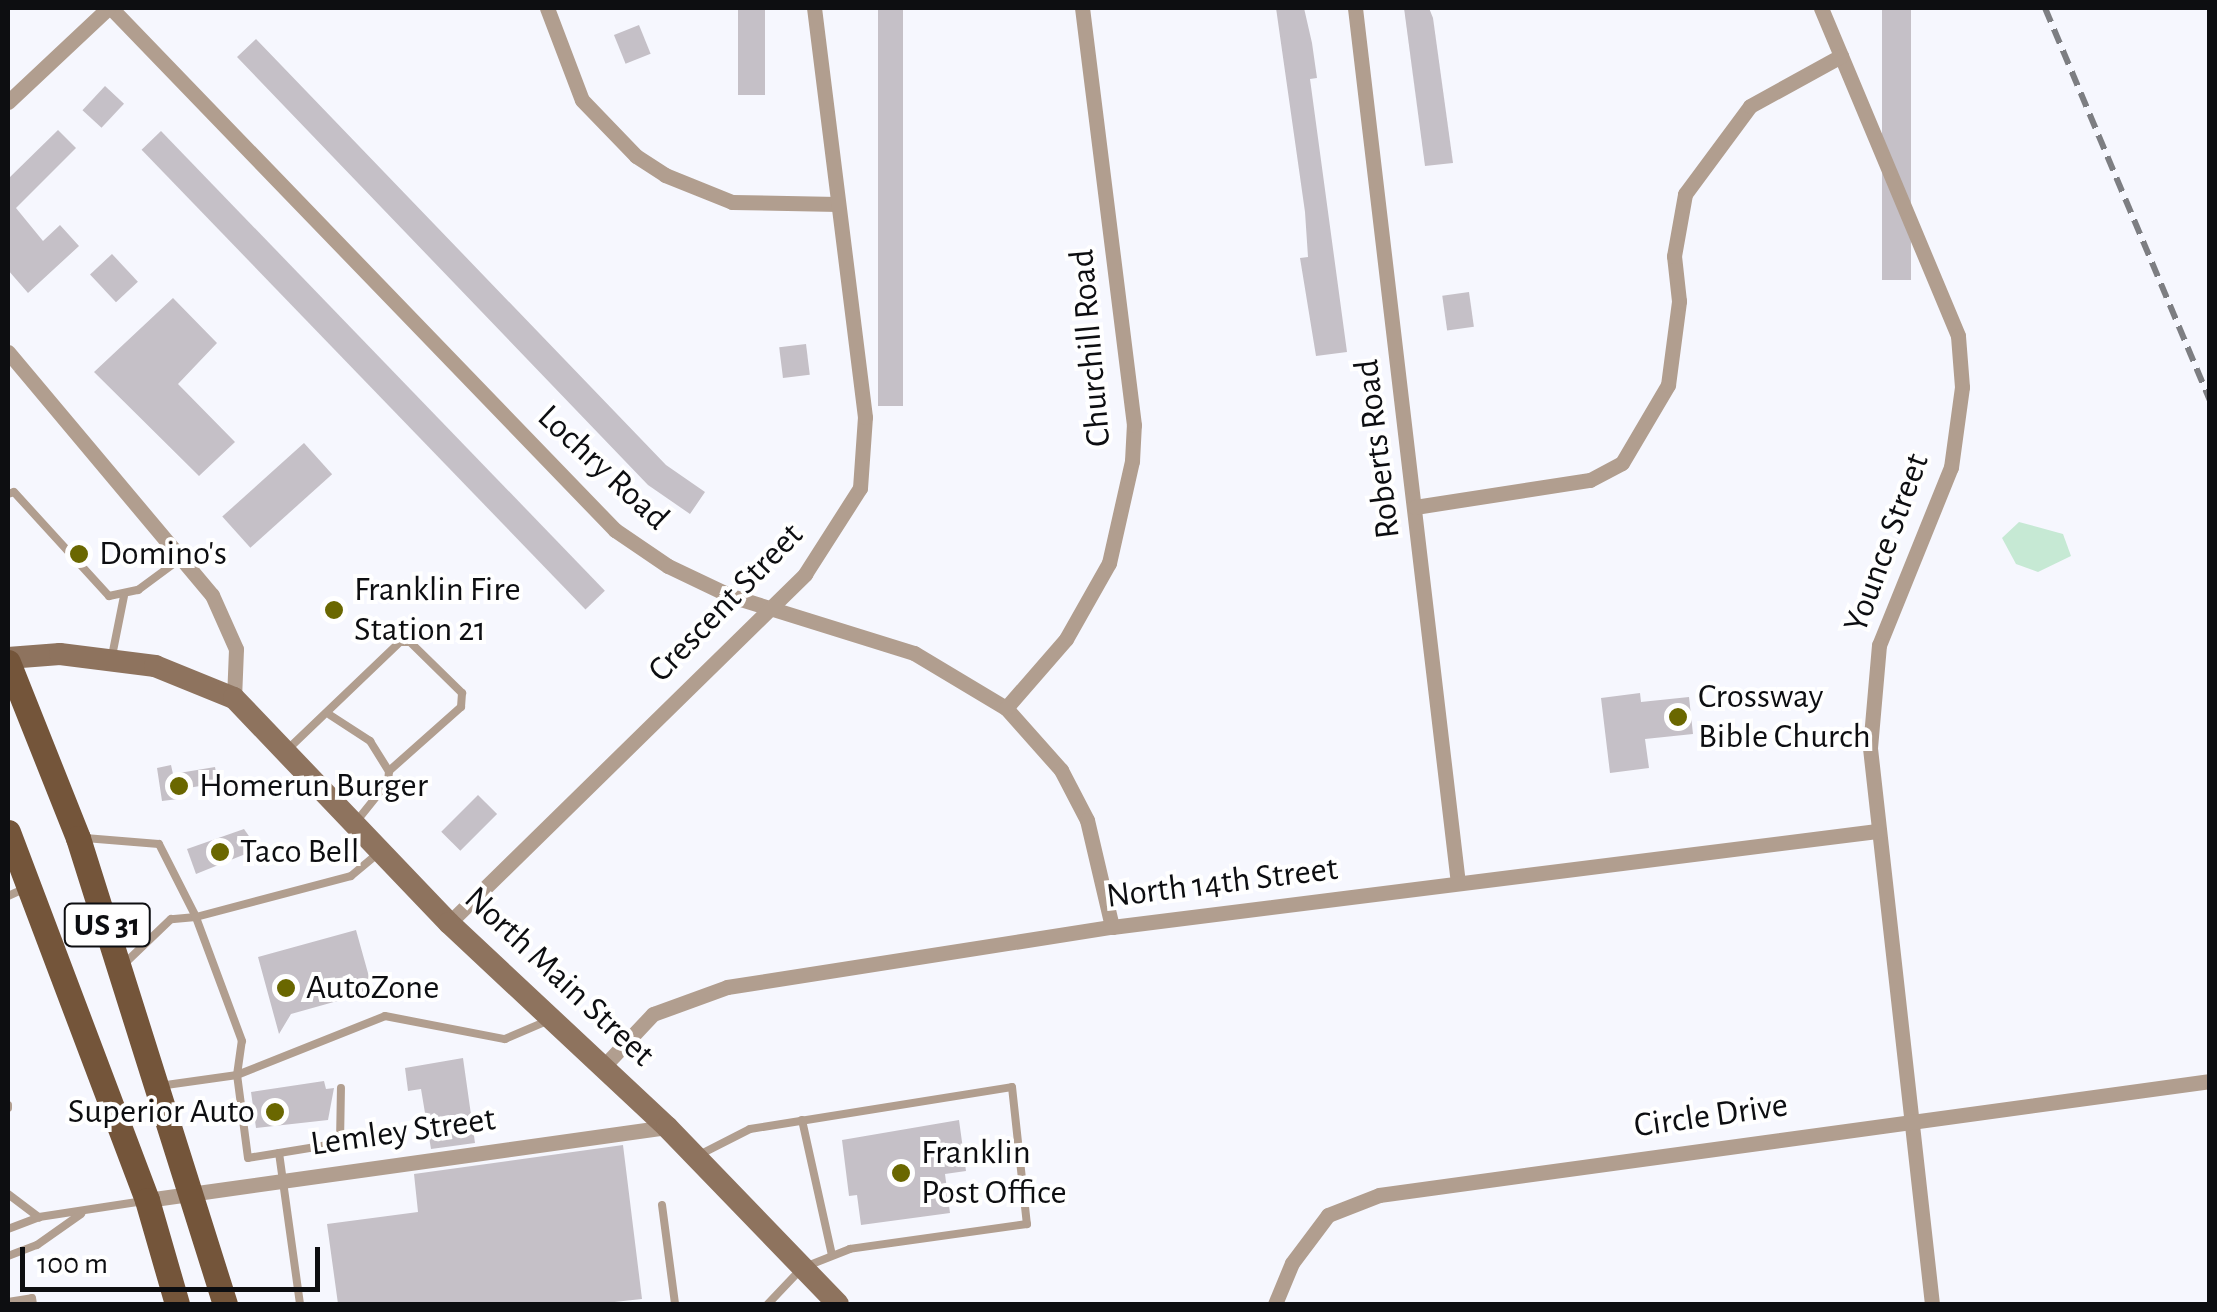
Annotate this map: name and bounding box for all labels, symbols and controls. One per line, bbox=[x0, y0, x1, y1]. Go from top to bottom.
street label: Churchill Road bbox=[1061, 248, 1121, 448]
street label: Roberts Road bbox=[1346, 357, 1410, 541]
street label: Lochry Road bbox=[528, 396, 678, 540]
street label: Younce Street bbox=[1835, 448, 1939, 638]
street label: Crescent Street bbox=[640, 515, 812, 691]
place label: Domino's bbox=[99, 533, 227, 575]
marker: Domino's bbox=[68, 543, 90, 565]
place label: Franklin Fire Station 21 bbox=[354, 569, 521, 651]
marker: Franklin Fire Station 21 bbox=[323, 599, 345, 621]
place label: Crossway Bible Church bbox=[1698, 676, 1871, 758]
marker: Crossway Bible Church bbox=[1667, 706, 1689, 728]
place label: Homerun Burger bbox=[199, 765, 428, 807]
marker: Homerun Burger bbox=[168, 775, 190, 797]
place label: Taco Bell bbox=[240, 831, 359, 873]
marker: Taco Bell bbox=[209, 841, 231, 863]
street label: North 14th Street bbox=[1104, 848, 1340, 918]
street label: North Main Street bbox=[455, 878, 663, 1076]
road number: US 31 bbox=[62, 898, 152, 952]
place label: AutoZone bbox=[306, 967, 439, 1009]
marker: AutoZone bbox=[275, 977, 297, 999]
street label: Circle Drive bbox=[1631, 1084, 1791, 1148]
place label: Superior Auto bbox=[68, 1091, 255, 1133]
street label: Lemley Street bbox=[308, 1098, 498, 1166]
marker: Superior Auto bbox=[264, 1101, 286, 1123]
place label: Franklin Post Office bbox=[921, 1132, 1067, 1214]
marker: Franklin Post Office bbox=[890, 1162, 912, 1184]
scale bar bbox=[25, 1227, 325, 1289]
text: 100 m bbox=[37, 1249, 108, 1279]

